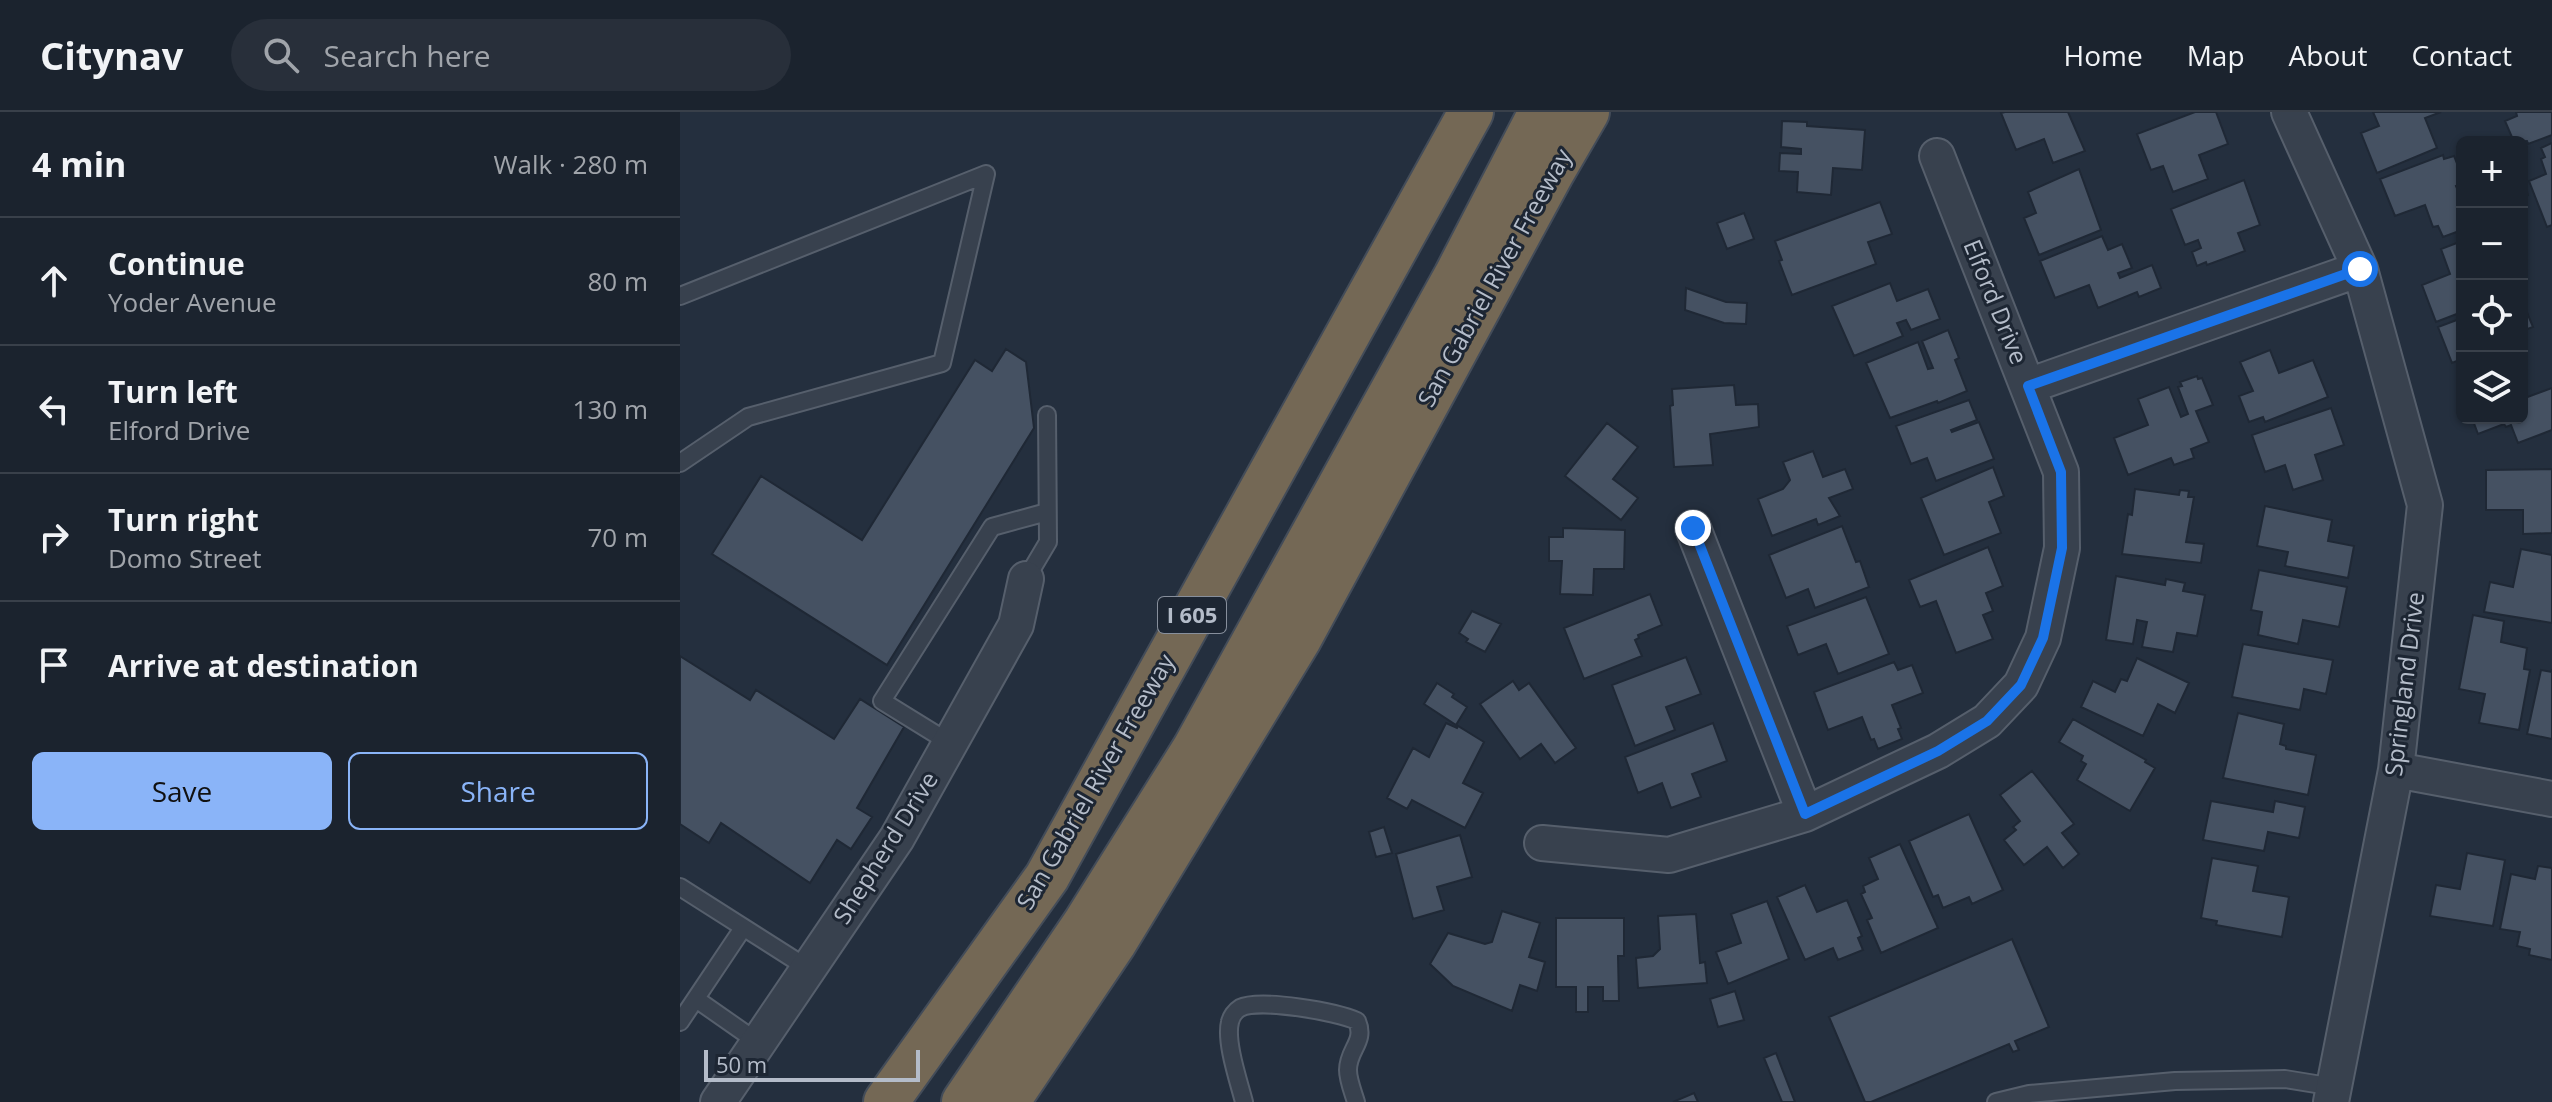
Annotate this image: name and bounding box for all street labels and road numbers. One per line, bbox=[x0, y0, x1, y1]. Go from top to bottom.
street label: San Gabriel River Freeway bbox=[1409, 142, 1579, 412]
street label: Elford Drive bbox=[1956, 234, 2036, 369]
street label: Springland Drive bbox=[2376, 590, 2431, 778]
road number: I 605 bbox=[1158, 597, 1226, 633]
street label: San Gabriel River Freeway bbox=[1008, 647, 1182, 915]
street label: Shepherd Drive bbox=[825, 765, 945, 930]

